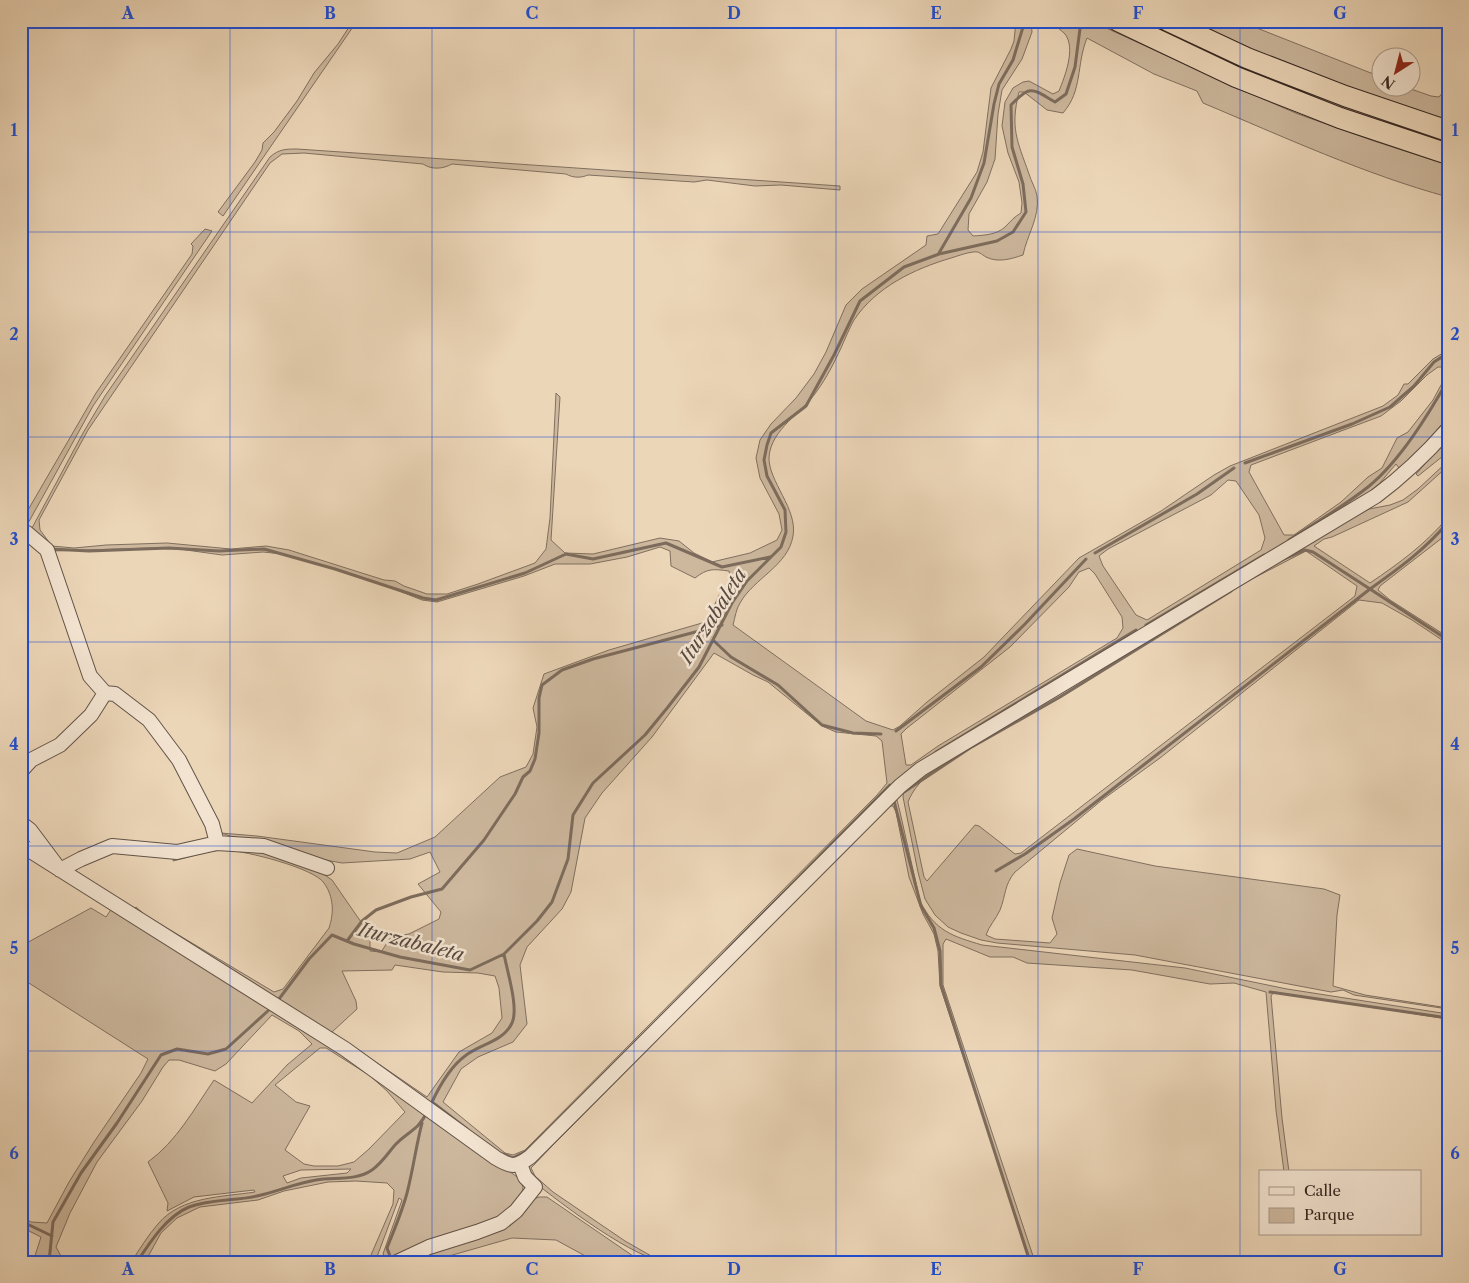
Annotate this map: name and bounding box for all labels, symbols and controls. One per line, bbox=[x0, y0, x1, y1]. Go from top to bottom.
text: A bbox=[121, 3, 135, 23]
text: B bbox=[324, 3, 336, 23]
text: C bbox=[526, 3, 538, 23]
text: D bbox=[727, 3, 741, 23]
text: E bbox=[930, 3, 942, 23]
text: F bbox=[1133, 3, 1144, 23]
text: G bbox=[1333, 3, 1347, 23]
north arrow bbox=[1372, 48, 1422, 98]
text: N bbox=[1378, 72, 1399, 93]
text: 1 bbox=[10, 120, 18, 140]
text: 1 bbox=[1451, 120, 1459, 140]
text: 2 bbox=[9, 324, 19, 344]
text: 2 bbox=[1450, 324, 1460, 344]
text: 3 bbox=[9, 529, 19, 549]
text: 3 bbox=[1450, 529, 1460, 549]
water label: Iturzabaleta bbox=[674, 563, 752, 670]
text: 4 bbox=[9, 734, 19, 754]
text: 4 bbox=[1450, 734, 1460, 754]
water label: Iturzabaleta bbox=[354, 917, 467, 966]
text: 5 bbox=[10, 938, 19, 958]
text: 5 bbox=[1451, 938, 1460, 958]
text: 6 bbox=[9, 1143, 19, 1163]
text: 6 bbox=[1450, 1143, 1460, 1163]
legend bbox=[1259, 1170, 1422, 1236]
text: Calle bbox=[1304, 1181, 1341, 1200]
text: Parque bbox=[1304, 1205, 1354, 1224]
text: A bbox=[121, 1259, 135, 1279]
text: B bbox=[324, 1259, 336, 1279]
text: C bbox=[526, 1259, 538, 1279]
text: D bbox=[727, 1259, 741, 1279]
text: E bbox=[930, 1259, 942, 1279]
text: F bbox=[1133, 1259, 1144, 1279]
text: G bbox=[1333, 1259, 1347, 1279]

